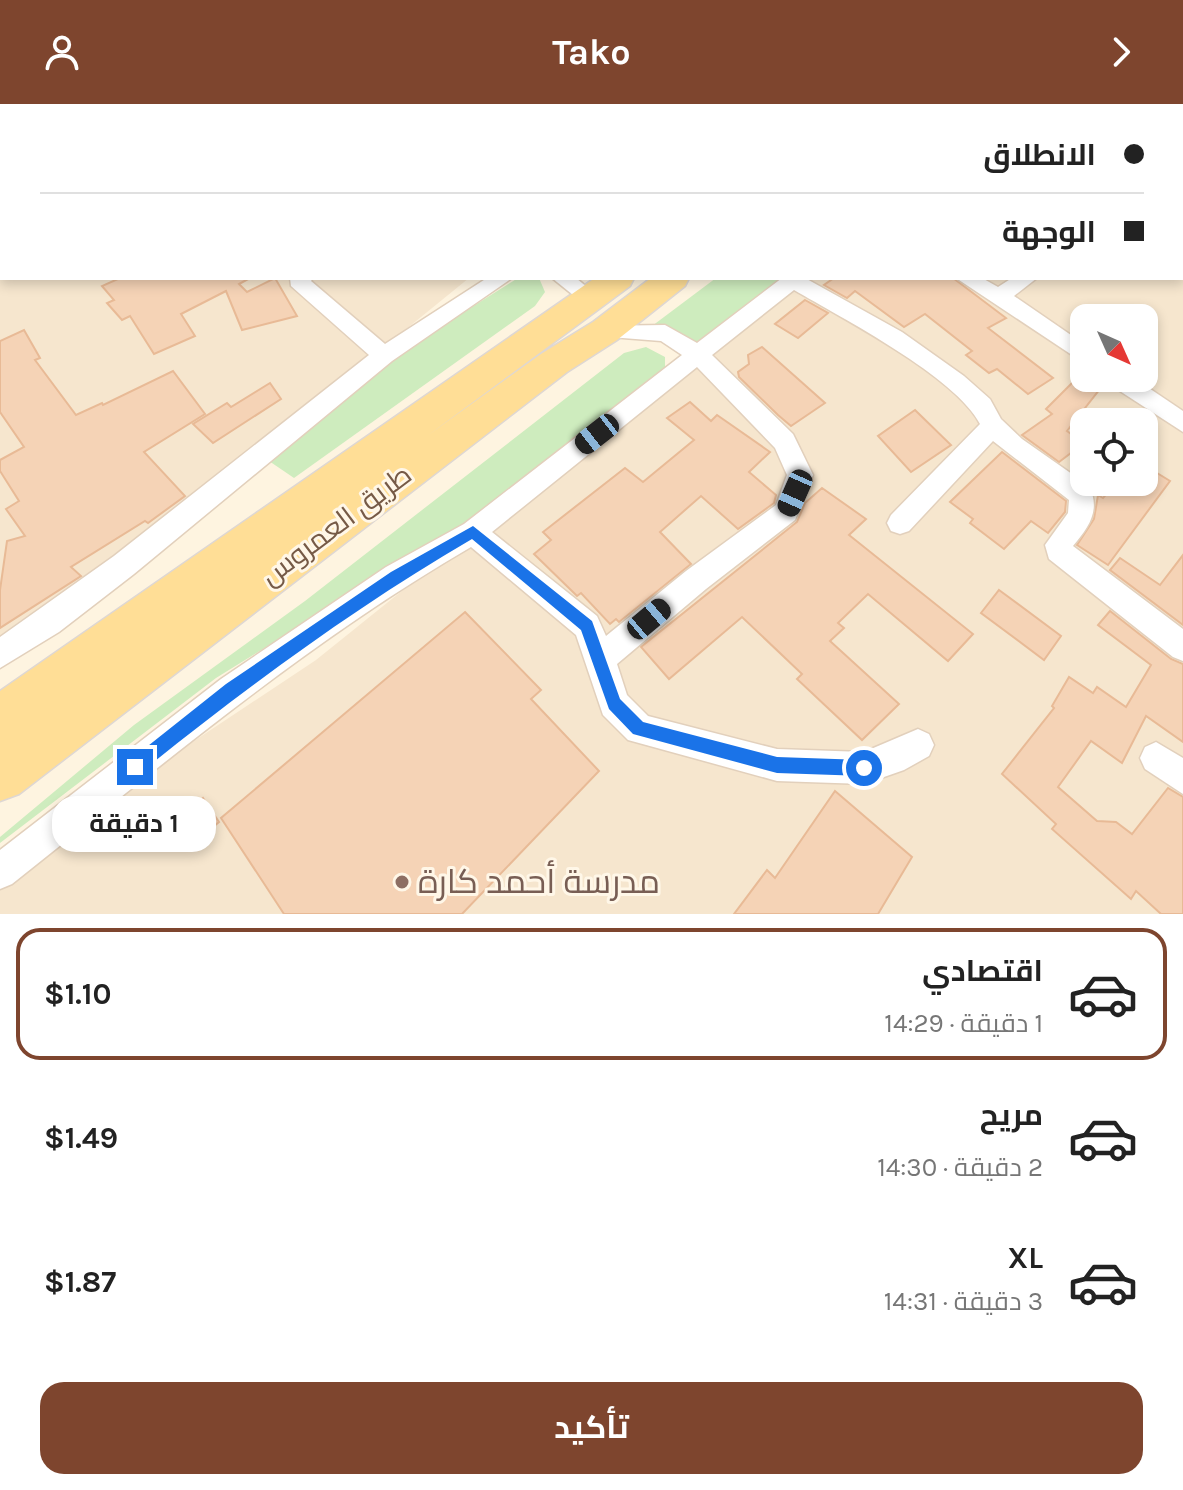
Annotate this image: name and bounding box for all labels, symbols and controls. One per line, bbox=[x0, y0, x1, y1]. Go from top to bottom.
icon: person bbox=[40, 30, 84, 74]
icon: forward bbox=[1099, 30, 1143, 74]
text: Tako bbox=[552, 31, 631, 73]
text: الانطلاق bbox=[983, 137, 1096, 173]
text: الوجهة bbox=[1002, 214, 1096, 250]
north arrow bbox=[1070, 304, 1158, 392]
map controls bbox=[1070, 304, 1158, 496]
button: locate bbox=[1070, 408, 1158, 496]
car bbox=[571, 410, 623, 458]
street label: طريق العمروس bbox=[254, 458, 418, 592]
car bbox=[774, 466, 816, 520]
car bbox=[623, 594, 675, 644]
route end bbox=[117, 749, 153, 785]
route start bbox=[846, 750, 882, 786]
callout: 1 دقيقة bbox=[53, 795, 217, 851]
text: 1 دقيقة bbox=[89, 808, 179, 839]
place label: مدرسة أحمد كارة bbox=[418, 860, 660, 902]
marker: مدرسة أحمد كارة bbox=[393, 873, 411, 891]
text: اقتصادي bbox=[922, 953, 1043, 989]
icon: car bbox=[1067, 958, 1139, 1030]
text: $1.10 bbox=[44, 976, 112, 1012]
text: 1 دقيقة · 14:29 bbox=[884, 1008, 1043, 1039]
text: مريح bbox=[980, 1097, 1043, 1133]
icon: car bbox=[1067, 1102, 1139, 1174]
text: $1.49 bbox=[44, 1120, 118, 1156]
text: 2 دقيقة · 14:30 bbox=[877, 1152, 1043, 1183]
text: XL bbox=[1008, 1240, 1043, 1276]
icon: car bbox=[1067, 1246, 1139, 1318]
text: $1.87 bbox=[44, 1264, 116, 1300]
text: 3 دقيقة · 14:31 bbox=[884, 1286, 1043, 1317]
button: تأكيد bbox=[40, 1382, 1143, 1474]

